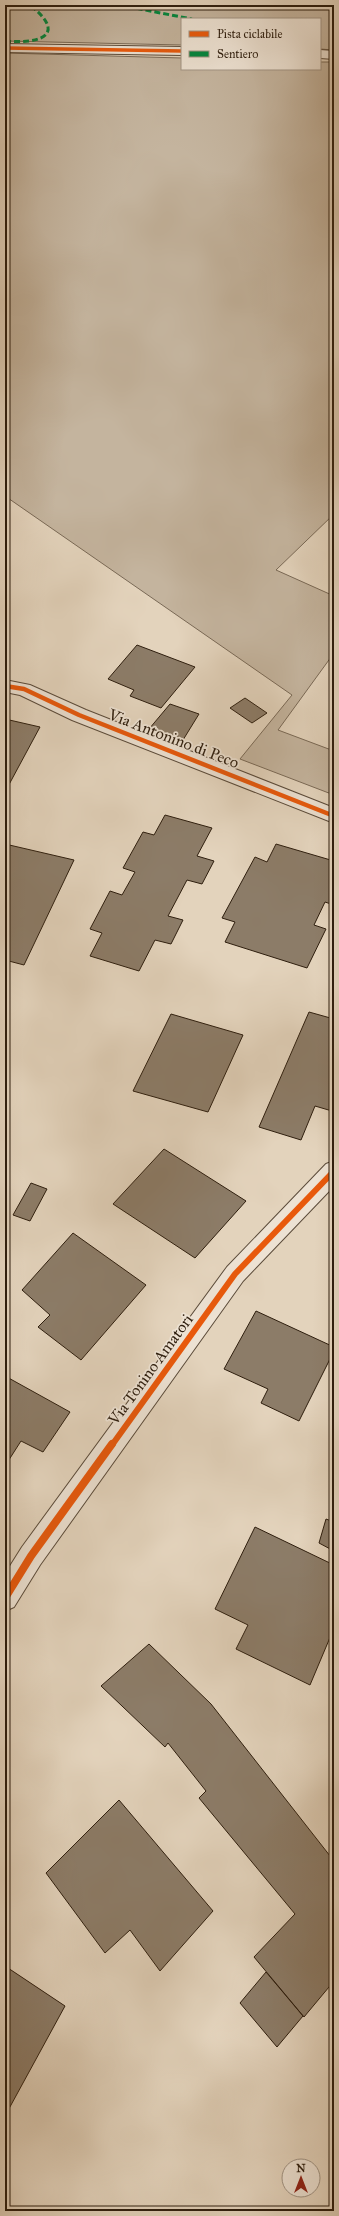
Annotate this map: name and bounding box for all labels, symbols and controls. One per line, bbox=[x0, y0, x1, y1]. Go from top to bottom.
legend bbox=[181, 18, 321, 70]
text: Pista ciclabile bbox=[217, 27, 282, 41]
text: Sentiero bbox=[217, 47, 258, 61]
street label: Via Antonino di Peco bbox=[105, 704, 242, 772]
street label: Via Tonino Amatori bbox=[103, 1310, 197, 1429]
north arrow bbox=[281, 2158, 321, 2198]
text: N bbox=[296, 2162, 306, 2175]

